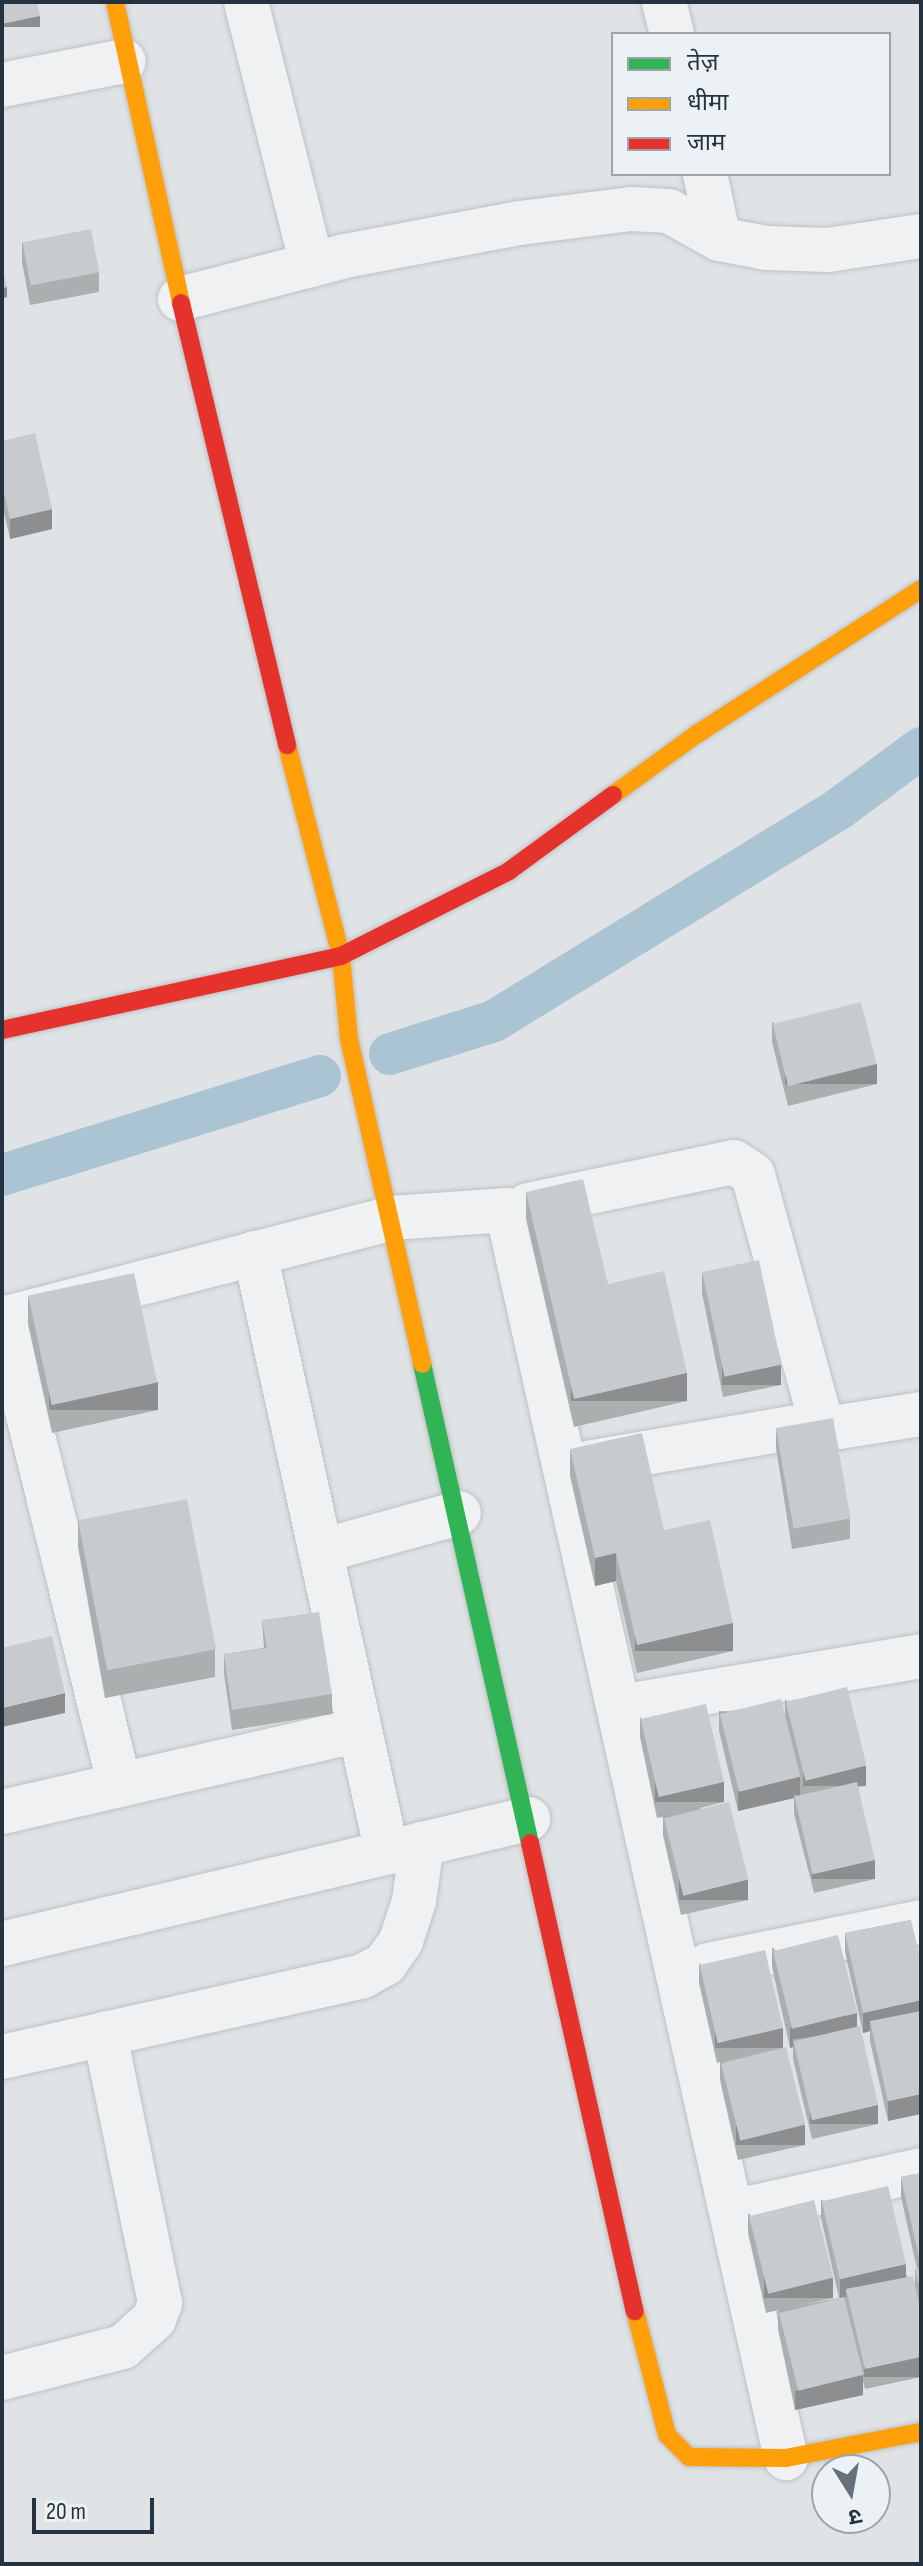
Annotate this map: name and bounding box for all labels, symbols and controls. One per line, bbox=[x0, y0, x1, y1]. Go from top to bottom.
legend bbox=[611, 32, 891, 176]
text: तेज़ bbox=[687, 48, 719, 77]
text: धीमा bbox=[687, 88, 729, 117]
text: जाम bbox=[687, 128, 725, 157]
north arrow bbox=[811, 2454, 891, 2534]
scale bar bbox=[36, 2482, 158, 2532]
text: 20 m bbox=[46, 2497, 86, 2526]
text: उ bbox=[846, 2502, 864, 2531]

